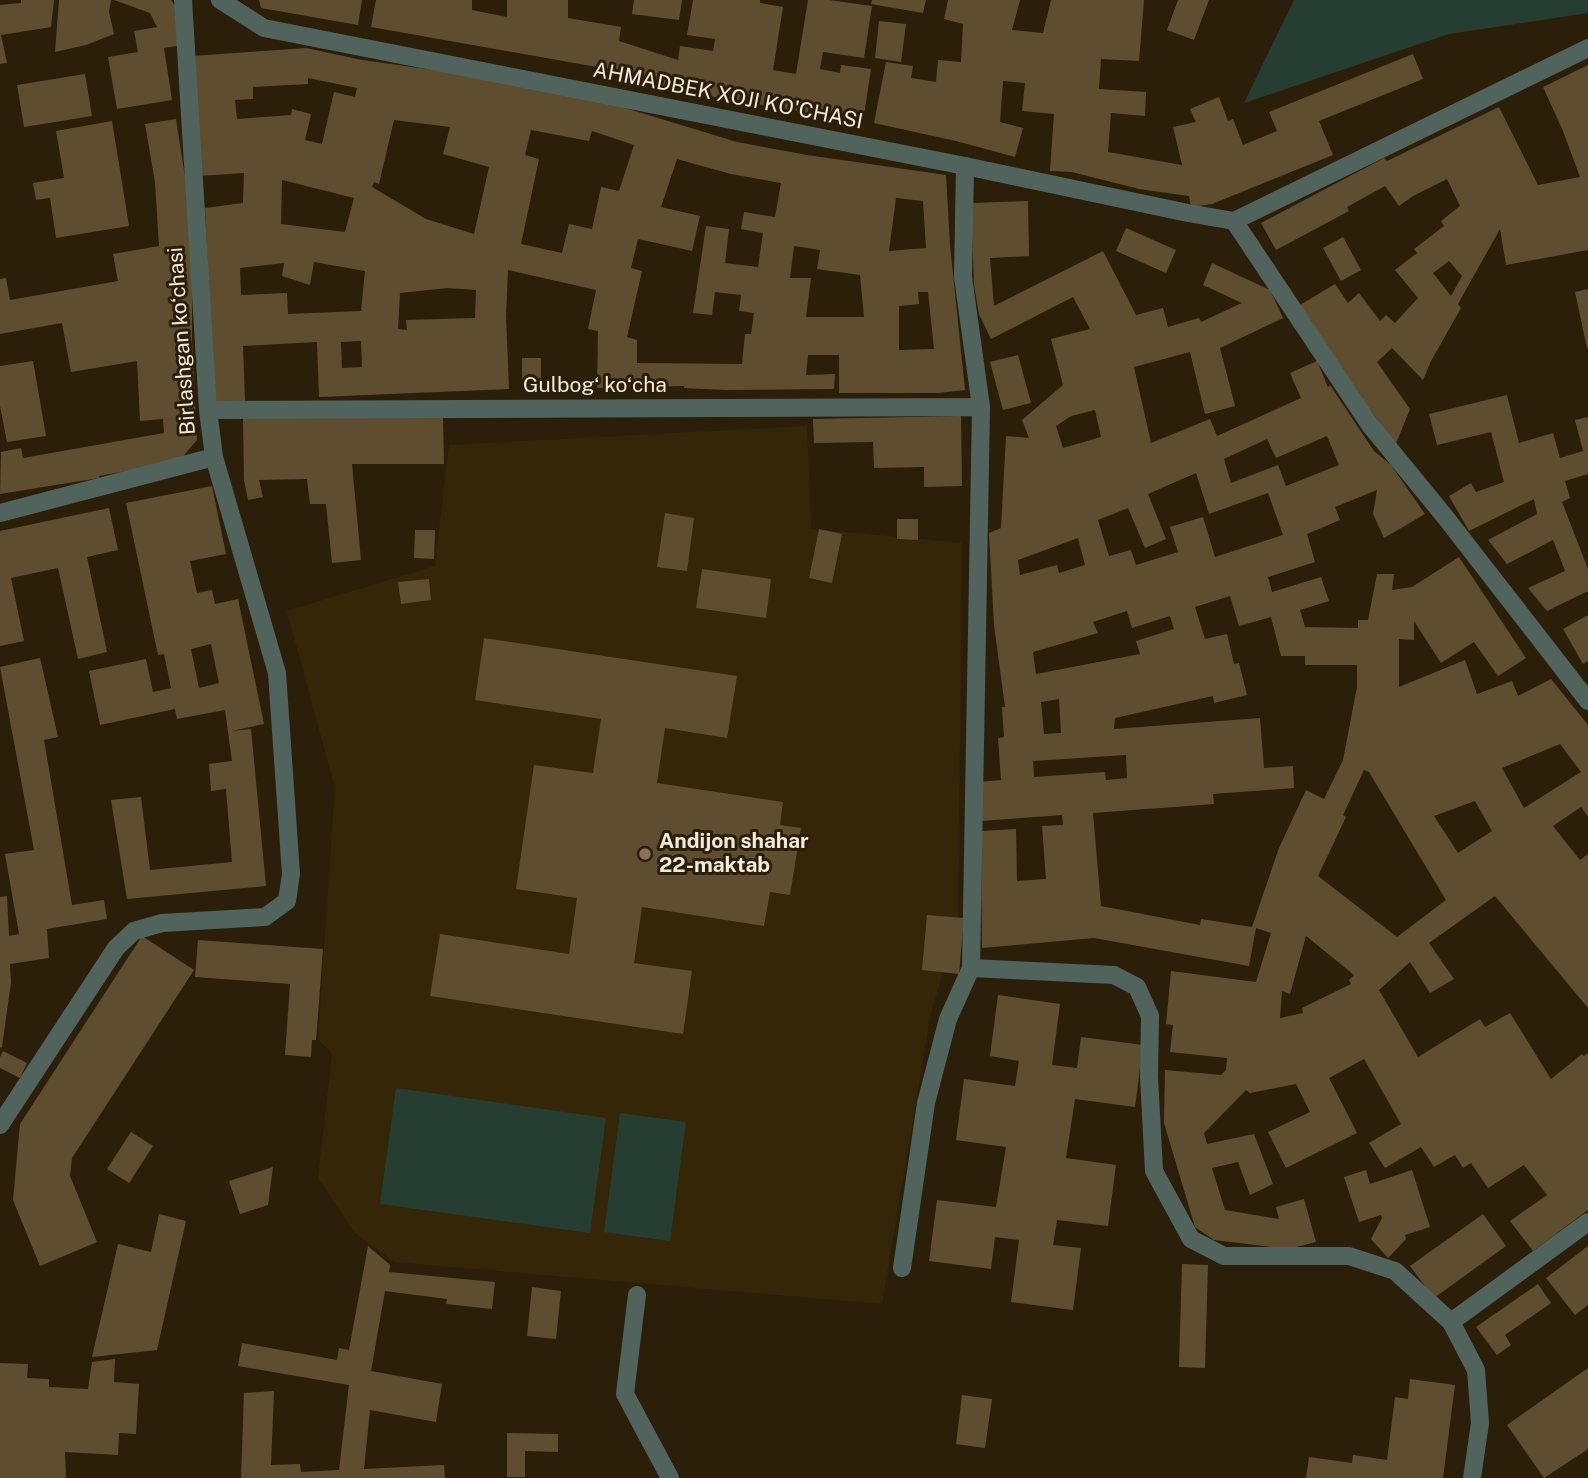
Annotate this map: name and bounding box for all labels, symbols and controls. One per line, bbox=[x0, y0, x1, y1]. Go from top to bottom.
street label: AHMADBEK XOJI KO'CHASI bbox=[591, 57, 865, 135]
street label: Birlashgan koʻchasi bbox=[163, 246, 201, 436]
street label: Gulbogʻ koʻcha bbox=[523, 373, 667, 399]
place label: Andijon shahar 22-maktab bbox=[659, 829, 809, 879]
marker: Andijon shahar 22-maktab bbox=[637, 846, 653, 862]

